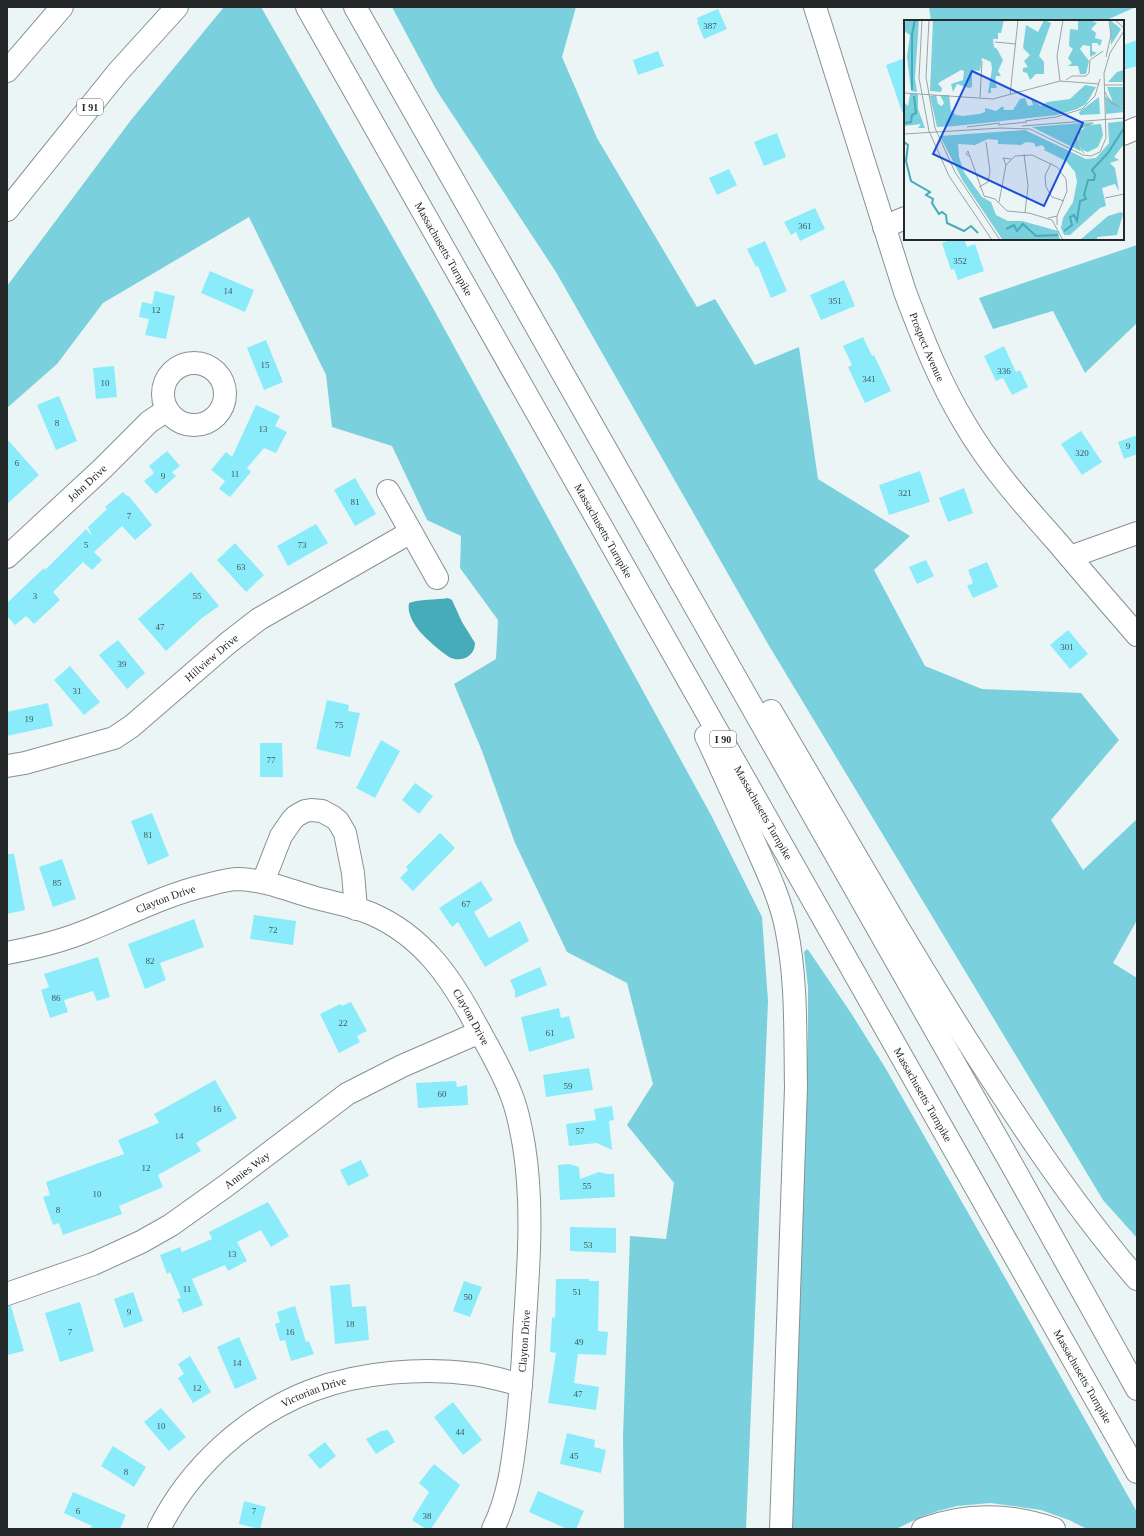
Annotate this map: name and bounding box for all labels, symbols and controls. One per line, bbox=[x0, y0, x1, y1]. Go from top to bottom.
inset map bbox=[904, 20, 1124, 240]
house number: 387 bbox=[703, 21, 717, 31]
road number: I 91 bbox=[77, 99, 103, 115]
street label: Massachusetts Turnpike bbox=[413, 200, 475, 298]
house number: 361 bbox=[798, 221, 812, 231]
house number: 352 bbox=[953, 256, 967, 266]
house number: 14 bbox=[224, 286, 233, 296]
house number: 351 bbox=[828, 296, 842, 306]
house number: 12 bbox=[152, 305, 161, 315]
street label: Prospect Avenue bbox=[907, 311, 947, 383]
house number: 15 bbox=[261, 360, 270, 370]
house number: 336 bbox=[997, 366, 1011, 376]
house number: 341 bbox=[862, 374, 876, 384]
house number: 10 bbox=[101, 378, 110, 388]
house number: 8 bbox=[55, 418, 60, 428]
house number: 13 bbox=[259, 424, 268, 434]
house number: 9 bbox=[1126, 441, 1131, 451]
house number: 320 bbox=[1075, 448, 1089, 458]
house number: 6 bbox=[15, 458, 20, 468]
street label: John Drive bbox=[65, 462, 109, 504]
house number: 11 bbox=[231, 469, 239, 479]
house number: 9 bbox=[161, 471, 166, 481]
street label: Massachusetts Turnpike bbox=[572, 482, 635, 580]
house number: 321 bbox=[898, 488, 912, 498]
house number: 81 bbox=[351, 497, 360, 507]
house number: 7 bbox=[127, 511, 132, 521]
house number: 5 bbox=[84, 540, 89, 550]
house number: 73 bbox=[298, 540, 307, 550]
house number: 63 bbox=[237, 562, 246, 572]
house number: 3 bbox=[33, 591, 38, 601]
house number: 55 bbox=[193, 591, 202, 601]
house number: 47 bbox=[156, 622, 165, 632]
street label: Hillview Drive bbox=[182, 631, 240, 684]
house number: 301 bbox=[1060, 642, 1074, 652]
house number: 39 bbox=[118, 659, 127, 669]
house number: 31 bbox=[73, 686, 82, 696]
house number: 19 bbox=[25, 714, 34, 724]
house number: 75 bbox=[335, 720, 344, 730]
road number: I 90 bbox=[710, 731, 736, 747]
house number: 77 bbox=[267, 755, 276, 765]
street label: Massachusetts Turnpike bbox=[732, 764, 795, 862]
house number: 81 bbox=[144, 830, 153, 840]
house number: 85 bbox=[53, 878, 62, 888]
street label: Clayton Drive bbox=[134, 882, 197, 915]
house number: 67 bbox=[462, 899, 471, 909]
house number: 72 bbox=[269, 925, 278, 935]
house number: 82 bbox=[146, 956, 155, 966]
street label: Clayton Drive bbox=[451, 986, 492, 1047]
house number: 86 bbox=[52, 993, 61, 1003]
house number: 22 bbox=[339, 1018, 348, 1028]
house number: 61 bbox=[546, 1028, 555, 1038]
street label: Massachusetts Turnpike bbox=[892, 1045, 955, 1144]
house number: 59 bbox=[564, 1081, 573, 1091]
house number: 60 bbox=[438, 1089, 447, 1099]
house number: 16 bbox=[213, 1104, 222, 1114]
house number: 57 bbox=[576, 1126, 585, 1136]
house number: 14 bbox=[175, 1131, 184, 1141]
street label: Annies Way bbox=[222, 1149, 272, 1191]
house number: 12 bbox=[142, 1163, 151, 1173]
house number: 55 bbox=[583, 1181, 592, 1191]
house number: 10 bbox=[93, 1189, 102, 1199]
house number: 8 bbox=[56, 1205, 61, 1215]
house number: 53 bbox=[584, 1240, 593, 1250]
house number: 13 bbox=[228, 1249, 237, 1259]
house number: 11 bbox=[183, 1284, 191, 1294]
house number: 51 bbox=[573, 1287, 582, 1297]
house number: 50 bbox=[464, 1292, 473, 1302]
house number: 9 bbox=[127, 1307, 132, 1317]
street label: Clayton Drive bbox=[516, 1309, 532, 1373]
house number: 18 bbox=[346, 1319, 355, 1329]
house number: 7 bbox=[68, 1327, 73, 1337]
house number: 16 bbox=[286, 1327, 295, 1337]
street label: Massachusetts Turnpike bbox=[1052, 1327, 1114, 1426]
house number: 49 bbox=[575, 1337, 584, 1347]
house number: 14 bbox=[233, 1358, 242, 1368]
street label: Victorian Drive bbox=[279, 1374, 347, 1410]
house number: 12 bbox=[193, 1383, 202, 1393]
house number: 47 bbox=[574, 1389, 583, 1399]
house number: 10 bbox=[157, 1421, 166, 1431]
house number: 44 bbox=[456, 1427, 465, 1437]
house number: 45 bbox=[570, 1451, 579, 1461]
house number: 8 bbox=[124, 1467, 129, 1477]
house number: 6 bbox=[76, 1506, 81, 1516]
house number: 7 bbox=[252, 1506, 257, 1516]
house number: 38 bbox=[423, 1511, 432, 1521]

